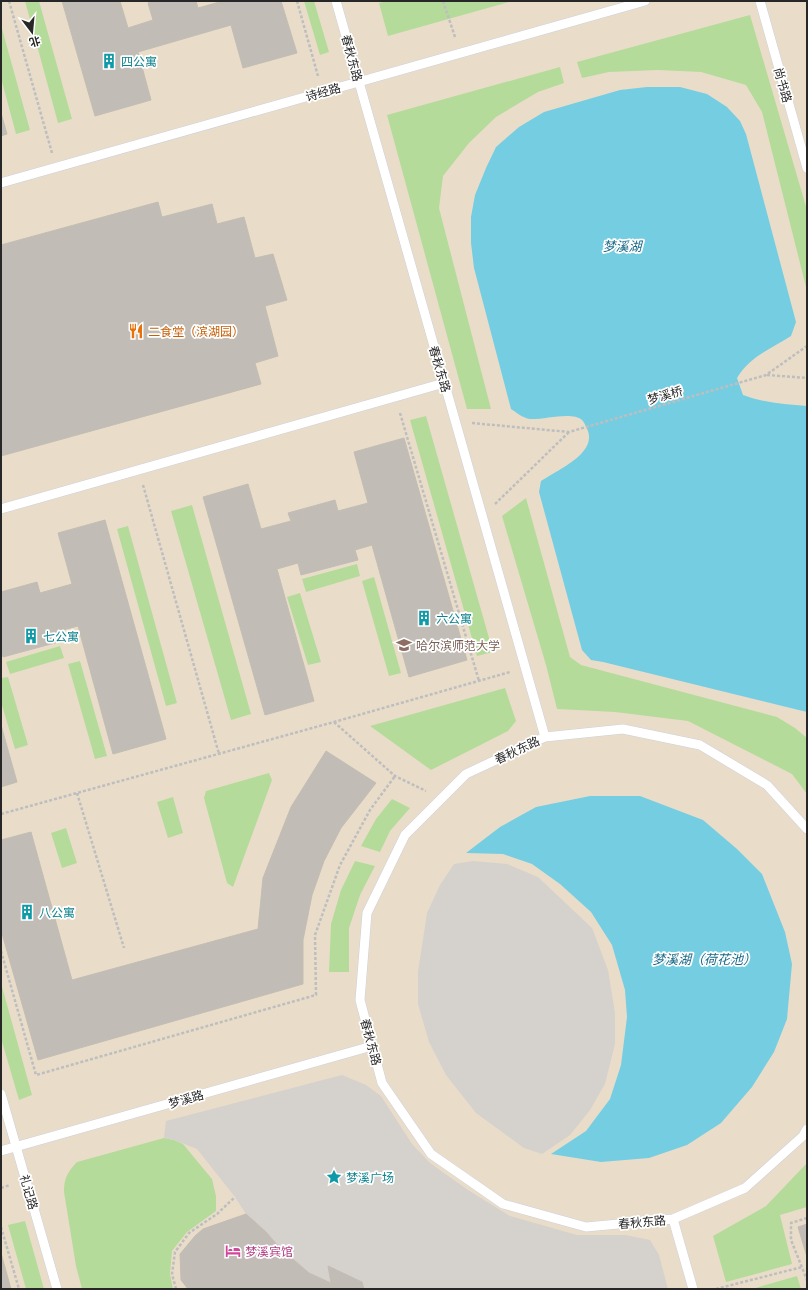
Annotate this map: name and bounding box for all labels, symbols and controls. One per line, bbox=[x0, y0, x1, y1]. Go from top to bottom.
north arrow bbox=[12, 12, 52, 52]
text: 北 bbox=[28, 33, 42, 50]
street label: 春秋东路 bbox=[339, 33, 365, 83]
building icon: 四公寓 bbox=[100, 52, 118, 70]
place label: 四公寓 bbox=[121, 54, 157, 69]
street label: 尚书路 bbox=[771, 66, 795, 104]
street label: 诗经路 bbox=[304, 80, 342, 104]
water label: 梦溪湖 bbox=[602, 238, 643, 254]
restaurant icon: 二食堂（滨湖园） bbox=[127, 322, 145, 340]
place label: 二食堂（滨湖园） bbox=[148, 324, 244, 339]
street label: 春秋东路 bbox=[426, 344, 454, 394]
street label: 梦溪桥 bbox=[646, 383, 684, 407]
building icon: 六公寓 bbox=[415, 609, 433, 627]
place label: 六公寓 bbox=[436, 611, 472, 626]
building icon: 七公寓 bbox=[22, 627, 40, 645]
place label: 七公寓 bbox=[43, 629, 79, 644]
school or university icon: 哈尔滨师范大学 bbox=[395, 636, 413, 654]
place label: 哈尔滨师范大学 bbox=[416, 638, 500, 653]
street label: 春秋东路 bbox=[492, 733, 542, 767]
building icon: 八公寓 bbox=[18, 903, 36, 921]
place label: 八公寓 bbox=[39, 905, 75, 920]
water label: 梦溪湖（荷花池） bbox=[652, 951, 756, 967]
street label: 春秋东路 bbox=[358, 1017, 384, 1067]
street label: 梦溪路 bbox=[167, 1087, 205, 1111]
place icon: 梦溪广场 bbox=[325, 1168, 343, 1186]
place label: 梦溪广场 bbox=[346, 1170, 394, 1185]
street label: 礼记路 bbox=[17, 1173, 41, 1211]
street label: 春秋东路 bbox=[617, 1212, 667, 1232]
hotel icon: 梦溪宾馆 bbox=[224, 1242, 242, 1260]
place label: 梦溪宾馆 bbox=[245, 1244, 293, 1259]

